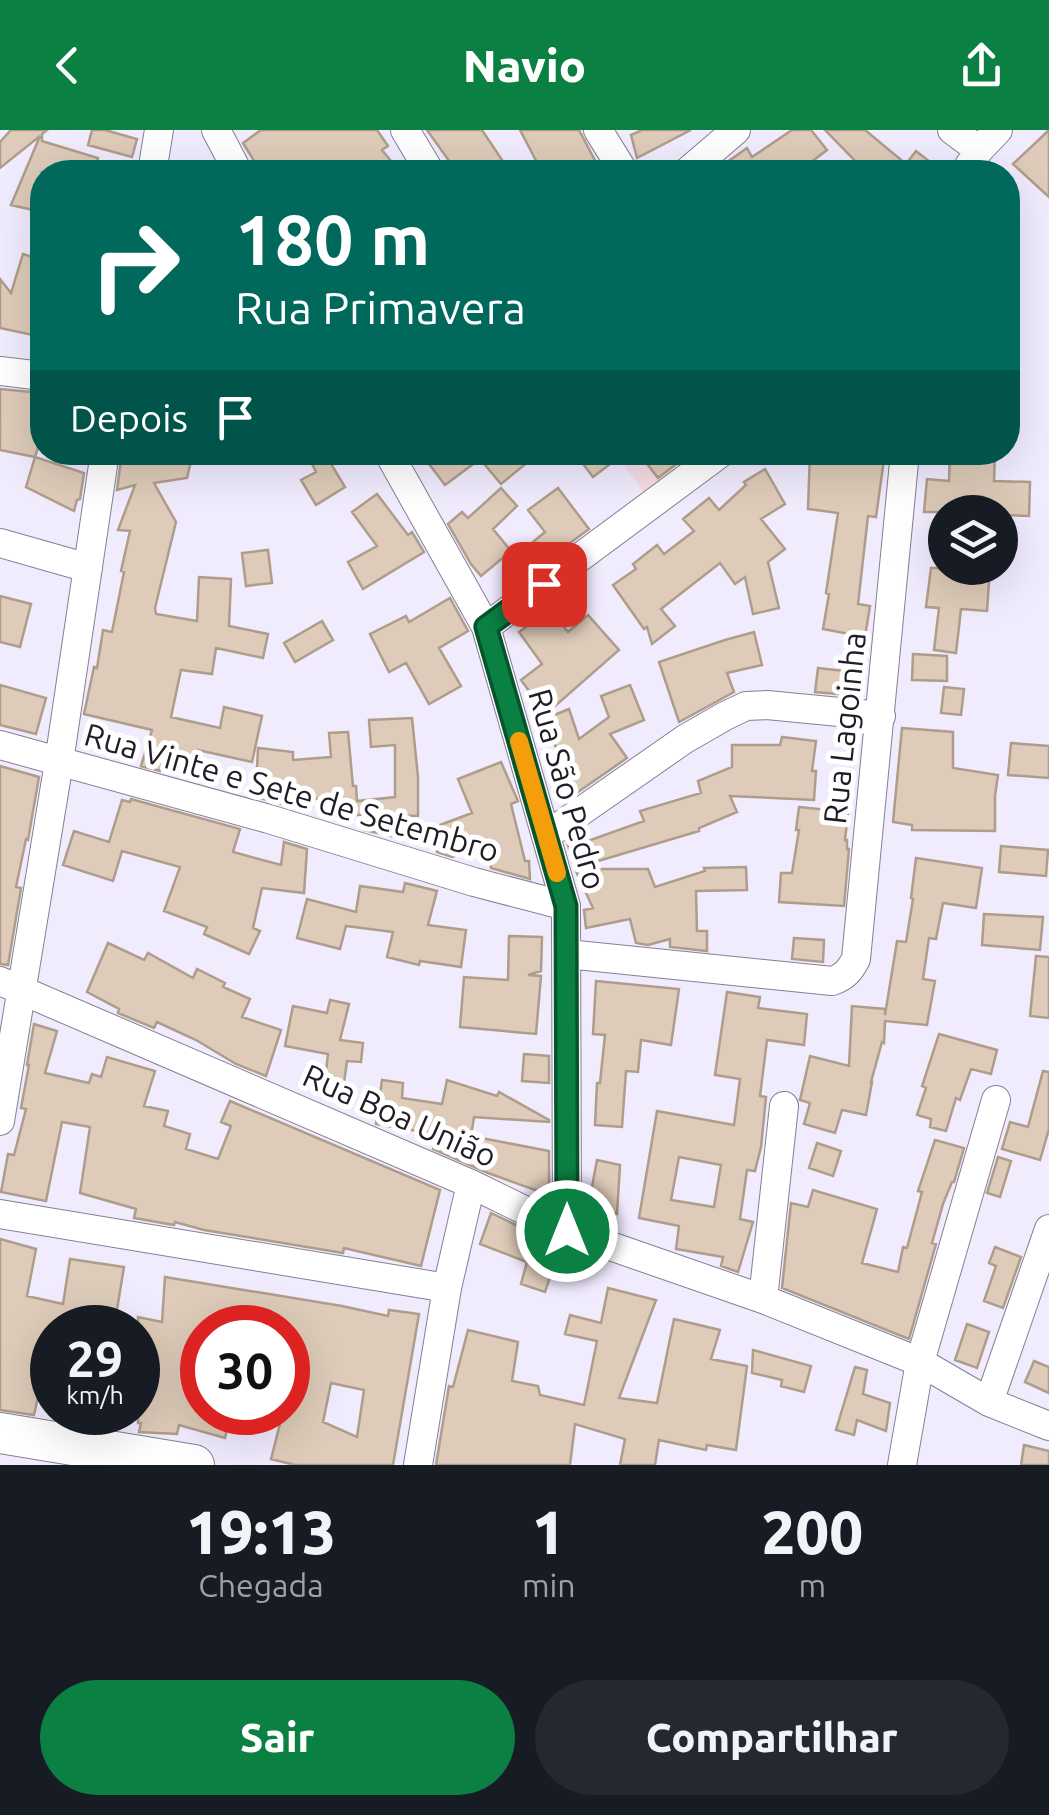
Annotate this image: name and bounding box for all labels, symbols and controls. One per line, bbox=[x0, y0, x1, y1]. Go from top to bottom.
icon: back bbox=[40, 38, 95, 93]
icon: share bbox=[954, 38, 1009, 93]
text: Navio bbox=[463, 40, 586, 91]
icon: right bbox=[70, 200, 200, 330]
text: 180 m bbox=[235, 200, 430, 278]
text: Rua Primavera bbox=[235, 282, 526, 333]
icon: arrive bbox=[208, 390, 263, 445]
text: Depois bbox=[70, 397, 188, 439]
map controls bbox=[928, 495, 1018, 585]
button: layers bbox=[928, 495, 1018, 585]
pin bbox=[502, 542, 587, 627]
icon: arrive bbox=[517, 557, 572, 612]
street label: Rua Lagoinha bbox=[816, 630, 872, 826]
street label: Rua São Pedro bbox=[522, 685, 614, 893]
street label: Rua Vinte e Sete de Setembro bbox=[81, 716, 503, 868]
street label: Rua Boa União bbox=[298, 1056, 502, 1174]
position arrow bbox=[515, 1179, 619, 1283]
speed limit sign: 30 bbox=[180, 1305, 310, 1435]
text: 29 bbox=[67, 1330, 123, 1386]
text: km/h bbox=[66, 1381, 124, 1409]
text: 19:13 bbox=[186, 1498, 336, 1565]
text: 1 bbox=[532, 1498, 566, 1565]
text: 200 bbox=[762, 1498, 863, 1565]
text: Chegada bbox=[198, 1567, 324, 1603]
text: min bbox=[522, 1567, 576, 1603]
text: m bbox=[798, 1567, 826, 1603]
button: Sair bbox=[40, 1680, 515, 1795]
button: Compartilhar bbox=[535, 1680, 1009, 1795]

